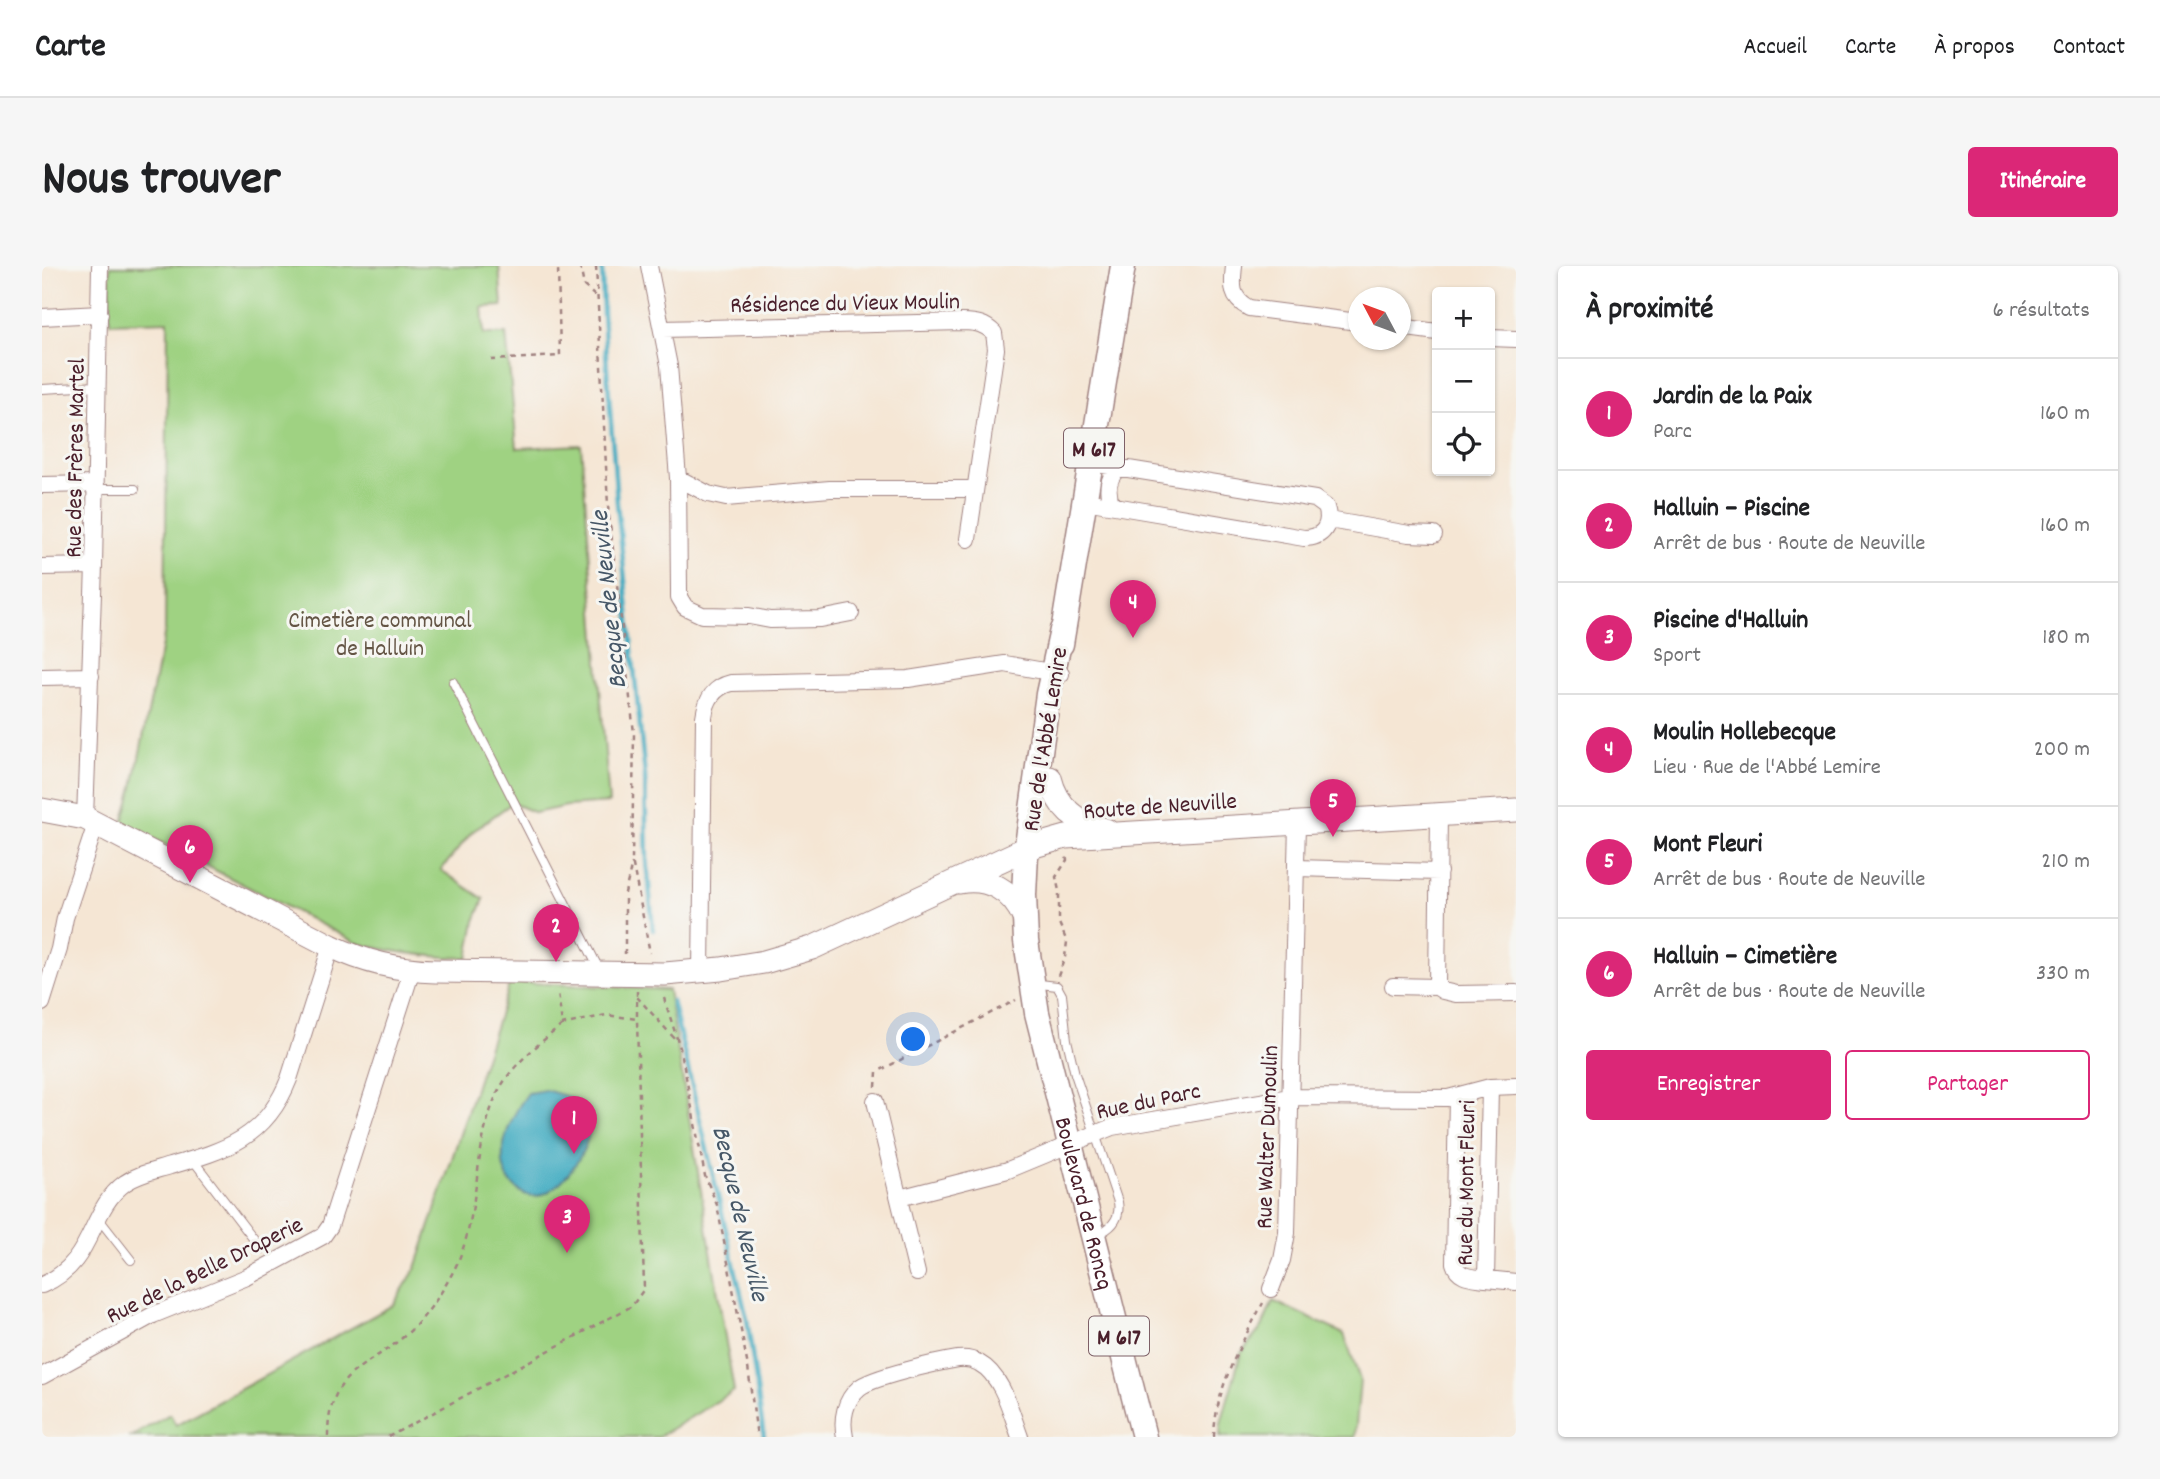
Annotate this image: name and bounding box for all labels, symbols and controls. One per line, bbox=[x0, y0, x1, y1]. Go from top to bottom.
text: Carte bbox=[35, 25, 106, 72]
text: Accueil bbox=[1743, 31, 1807, 65]
text: Carte bbox=[1845, 31, 1896, 65]
text: À propos bbox=[1934, 31, 2015, 65]
text: Contact bbox=[2053, 31, 2125, 65]
text: Nous trouver bbox=[42, 147, 280, 217]
button: Itinéraire bbox=[1968, 147, 2118, 217]
street label: Résidence du Vieux Moulin bbox=[730, 286, 960, 324]
north arrow bbox=[1348, 287, 1411, 350]
map controls bbox=[1432, 287, 1495, 476]
button: + bbox=[1432, 287, 1495, 350]
text: À proximité bbox=[1586, 290, 1713, 333]
text: 6 résultats bbox=[1993, 295, 2090, 328]
button: − bbox=[1432, 350, 1495, 413]
street label: Rue des Frères Martel bbox=[58, 358, 96, 558]
text: Jardin de la Paix bbox=[1653, 379, 1812, 416]
text: 1 bbox=[1606, 398, 1612, 431]
text: 160 m bbox=[2040, 398, 2090, 431]
button: locate bbox=[1432, 413, 1495, 476]
text: Parc bbox=[1653, 416, 1692, 449]
road number: M 617 bbox=[1064, 428, 1124, 468]
text: Halluin – Piscine bbox=[1653, 491, 1810, 528]
water label: Becque de Neuville bbox=[583, 507, 638, 691]
text: 2 bbox=[1604, 510, 1614, 543]
text: 160 m bbox=[2040, 510, 2090, 543]
text: Arrêt de bus · Route de Neuville bbox=[1653, 528, 1925, 561]
pin: 4 bbox=[1110, 580, 1156, 638]
text: Piscine d'Halluin bbox=[1653, 603, 1808, 640]
park label: Cimetière communal de Halluin bbox=[288, 605, 472, 667]
text: 3 bbox=[1604, 622, 1614, 655]
text: 180 m bbox=[2042, 622, 2090, 655]
text: Sport bbox=[1653, 640, 1701, 673]
street label: Rue de l'Abbé Lemire bbox=[1016, 645, 1078, 834]
text: Moulin Hollebecque bbox=[1653, 715, 1836, 752]
text: 4 bbox=[1604, 734, 1614, 767]
text: 200 m bbox=[2034, 734, 2090, 767]
text: Lieu · Rue de l'Abbé Lemire bbox=[1653, 752, 1881, 785]
pin: 5 bbox=[1310, 779, 1356, 837]
street label: Route de Neuville bbox=[1082, 786, 1238, 830]
pin: 6 bbox=[167, 825, 213, 883]
text: Mont Fleuri bbox=[1653, 827, 1762, 864]
text: 5 bbox=[1604, 846, 1614, 879]
text: 210 m bbox=[2041, 846, 2090, 879]
text: Arrêt de bus · Route de Neuville bbox=[1653, 864, 1925, 897]
pin: 2 bbox=[533, 904, 579, 962]
text: Halluin – Cimetière bbox=[1653, 939, 1837, 976]
text: 6 bbox=[1603, 958, 1615, 991]
text: 330 m bbox=[2036, 958, 2090, 991]
text: Arrêt de bus · Route de Neuville bbox=[1653, 976, 1925, 1009]
your location bbox=[896, 1022, 930, 1056]
street label: Rue Walter Dumoulin bbox=[1249, 1045, 1289, 1230]
button: Enregistrer bbox=[1586, 1050, 1831, 1120]
button: Partager bbox=[1845, 1050, 2090, 1120]
street label: Rue du Parc bbox=[1093, 1075, 1204, 1131]
pin: 1 bbox=[551, 1096, 597, 1154]
street label: Rue du Mont Fleuri bbox=[1450, 1100, 1486, 1266]
street label: Boulevard de Roncq bbox=[1044, 1114, 1120, 1294]
water label: Becque de Neuville bbox=[700, 1122, 777, 1307]
pin: 3 bbox=[544, 1195, 590, 1253]
street label: Rue de la Belle Draperie bbox=[101, 1209, 310, 1334]
road number: M 617 bbox=[1089, 1316, 1149, 1356]

